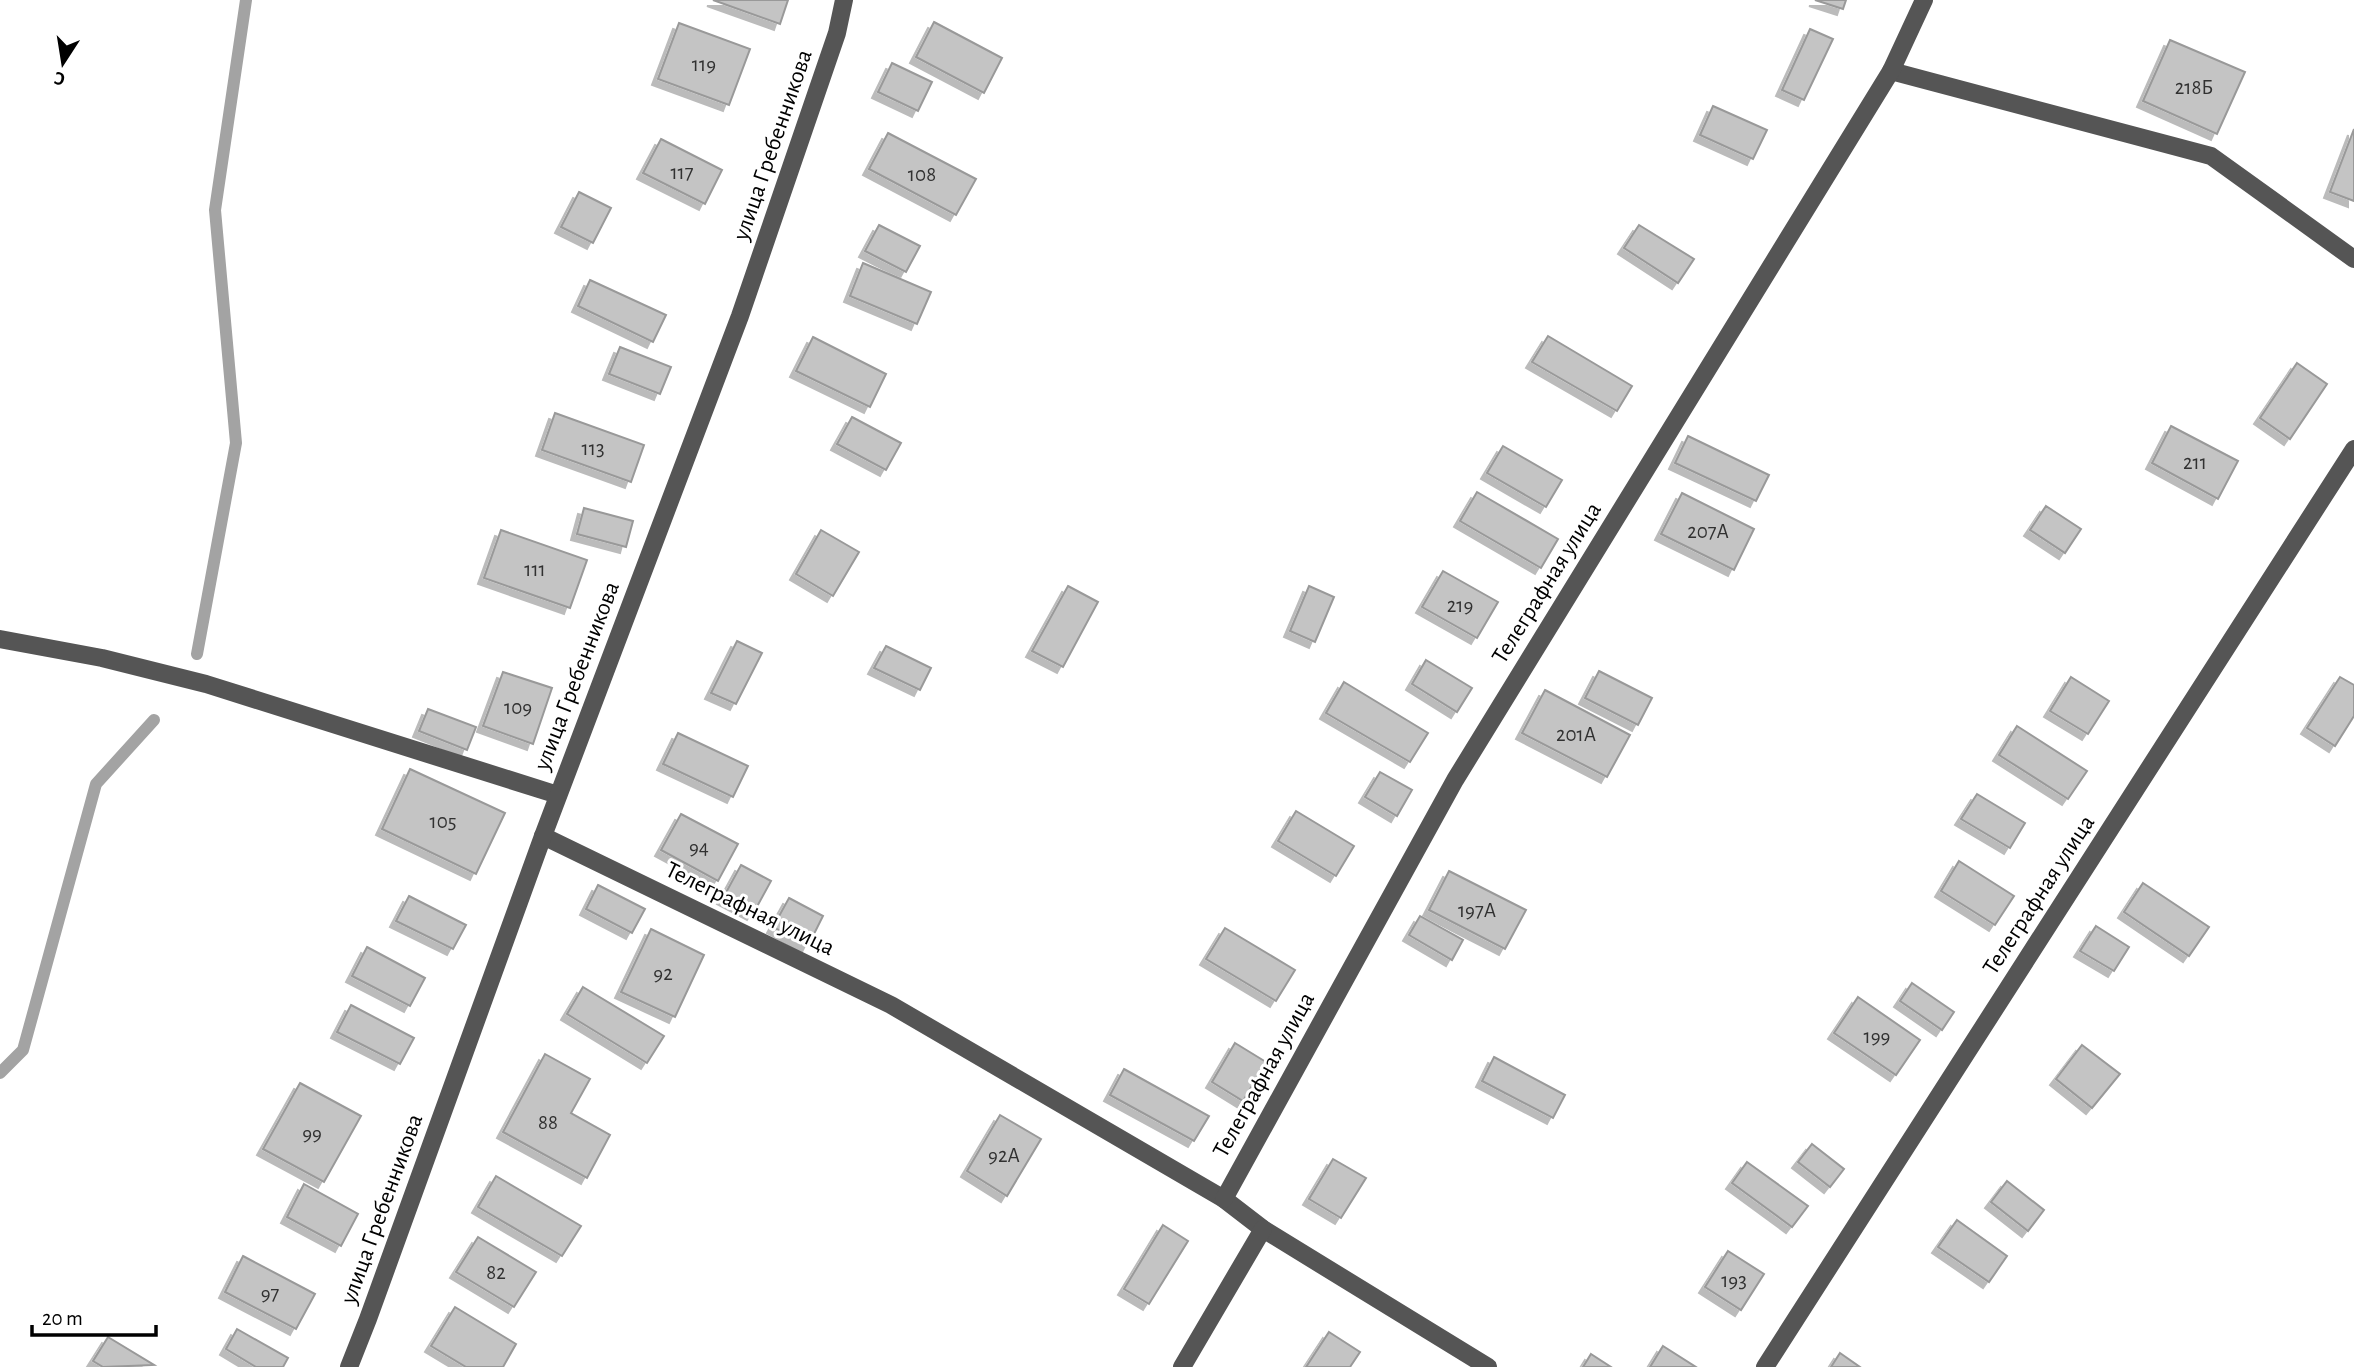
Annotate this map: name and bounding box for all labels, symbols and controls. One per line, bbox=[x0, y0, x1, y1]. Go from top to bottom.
north arrow bbox=[28, 28, 98, 98]
street label: улица Гребенникова bbox=[729, 47, 817, 244]
house number: 119 bbox=[692, 54, 716, 75]
text: С bbox=[53, 68, 67, 89]
house number: 218Б bbox=[2175, 77, 2213, 98]
house number: 117 bbox=[670, 162, 694, 183]
house number: 108 bbox=[908, 164, 936, 185]
house number: 113 bbox=[581, 438, 605, 459]
house number: 211 bbox=[2183, 452, 2207, 473]
street label: Телеграфная улица bbox=[1488, 498, 1606, 668]
house number: 207А bbox=[1687, 521, 1729, 542]
house number: 111 bbox=[524, 559, 546, 580]
street label: улица Гребенникова bbox=[530, 578, 624, 775]
house number: 219 bbox=[1447, 595, 1473, 616]
house number: 109 bbox=[504, 697, 532, 718]
house number: 201А bbox=[1556, 724, 1596, 745]
house number: 105 bbox=[429, 811, 457, 832]
street label: Телеграфная улица bbox=[1979, 811, 2099, 979]
house number: 94 bbox=[689, 837, 709, 858]
street label: Телеграфная улица bbox=[662, 858, 838, 960]
house number: 197А bbox=[1458, 900, 1496, 921]
house number: 92 bbox=[653, 963, 673, 984]
street label: Телеграфная улица bbox=[1209, 988, 1319, 1162]
house number: 199 bbox=[1864, 1026, 1890, 1047]
street label: улица Гребенникова bbox=[336, 1111, 427, 1308]
house number: 88 bbox=[538, 1112, 558, 1133]
house number: 99 bbox=[302, 1123, 322, 1144]
house number: 92А bbox=[988, 1145, 1020, 1166]
house number: 82 bbox=[486, 1262, 506, 1283]
house number: 193 bbox=[1721, 1270, 1747, 1291]
house number: 97 bbox=[261, 1283, 280, 1304]
scale bar bbox=[32, 1294, 156, 1338]
text: 20 m bbox=[42, 1308, 83, 1329]

